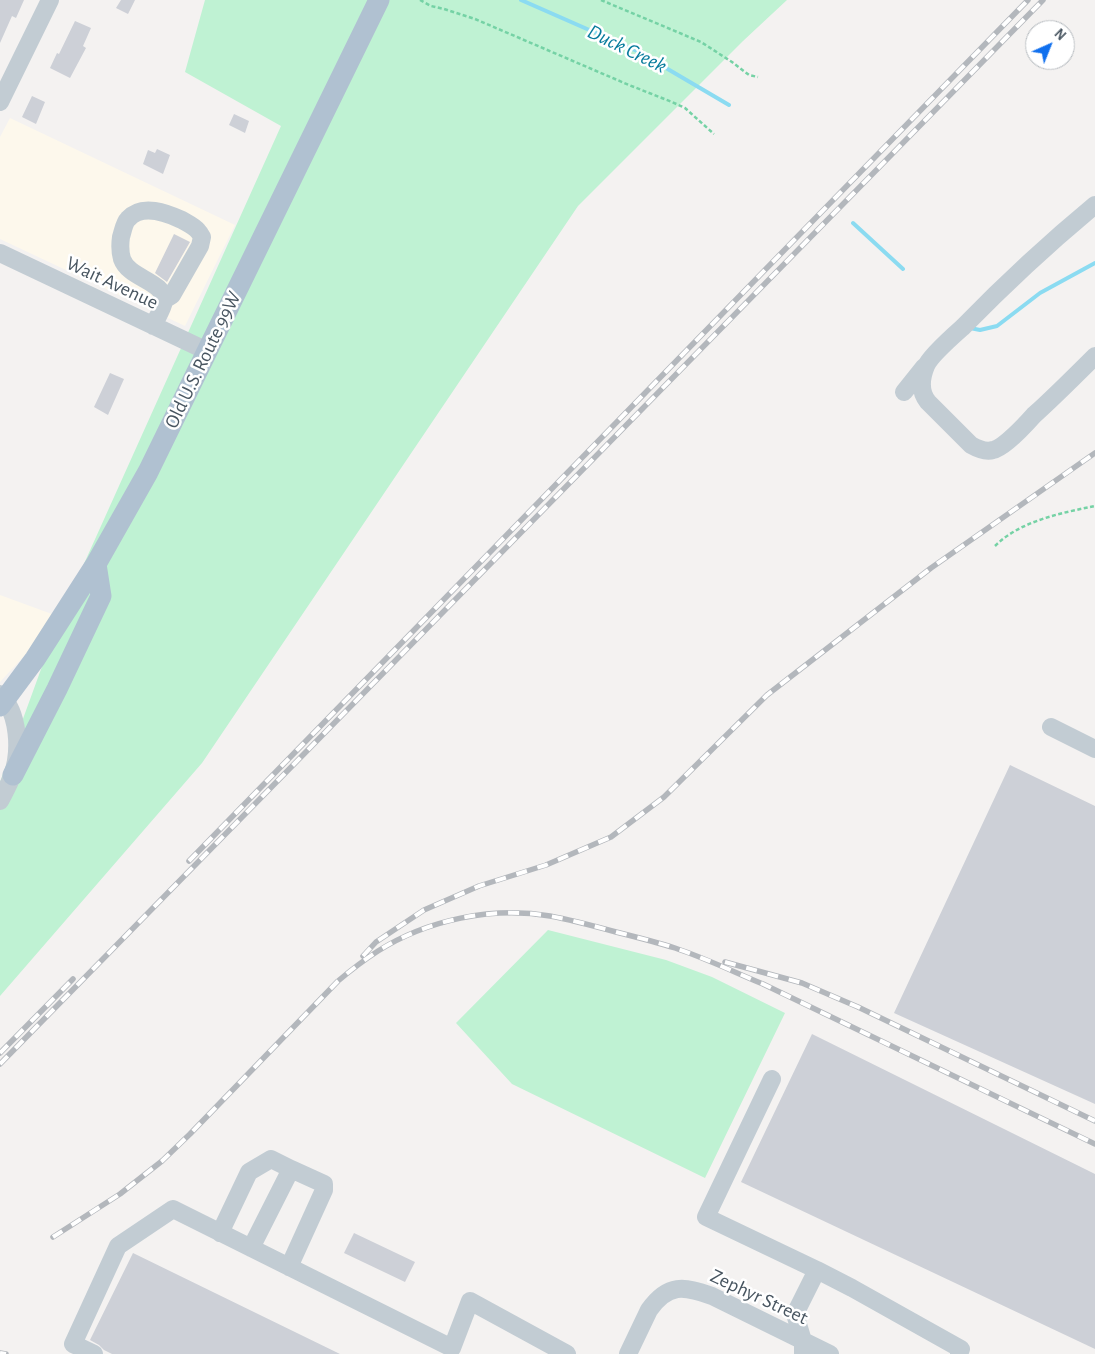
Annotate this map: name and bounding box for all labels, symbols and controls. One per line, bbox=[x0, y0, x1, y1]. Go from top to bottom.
water label: Duck Creek bbox=[583, 19, 671, 79]
north arrow bbox=[1025, 20, 1075, 70]
text: N bbox=[1051, 27, 1068, 43]
street label: Wait Avenue bbox=[62, 251, 162, 315]
street label: Old U.S. Route 99W bbox=[159, 288, 247, 432]
street label: Zephyr Street bbox=[706, 1264, 812, 1330]

